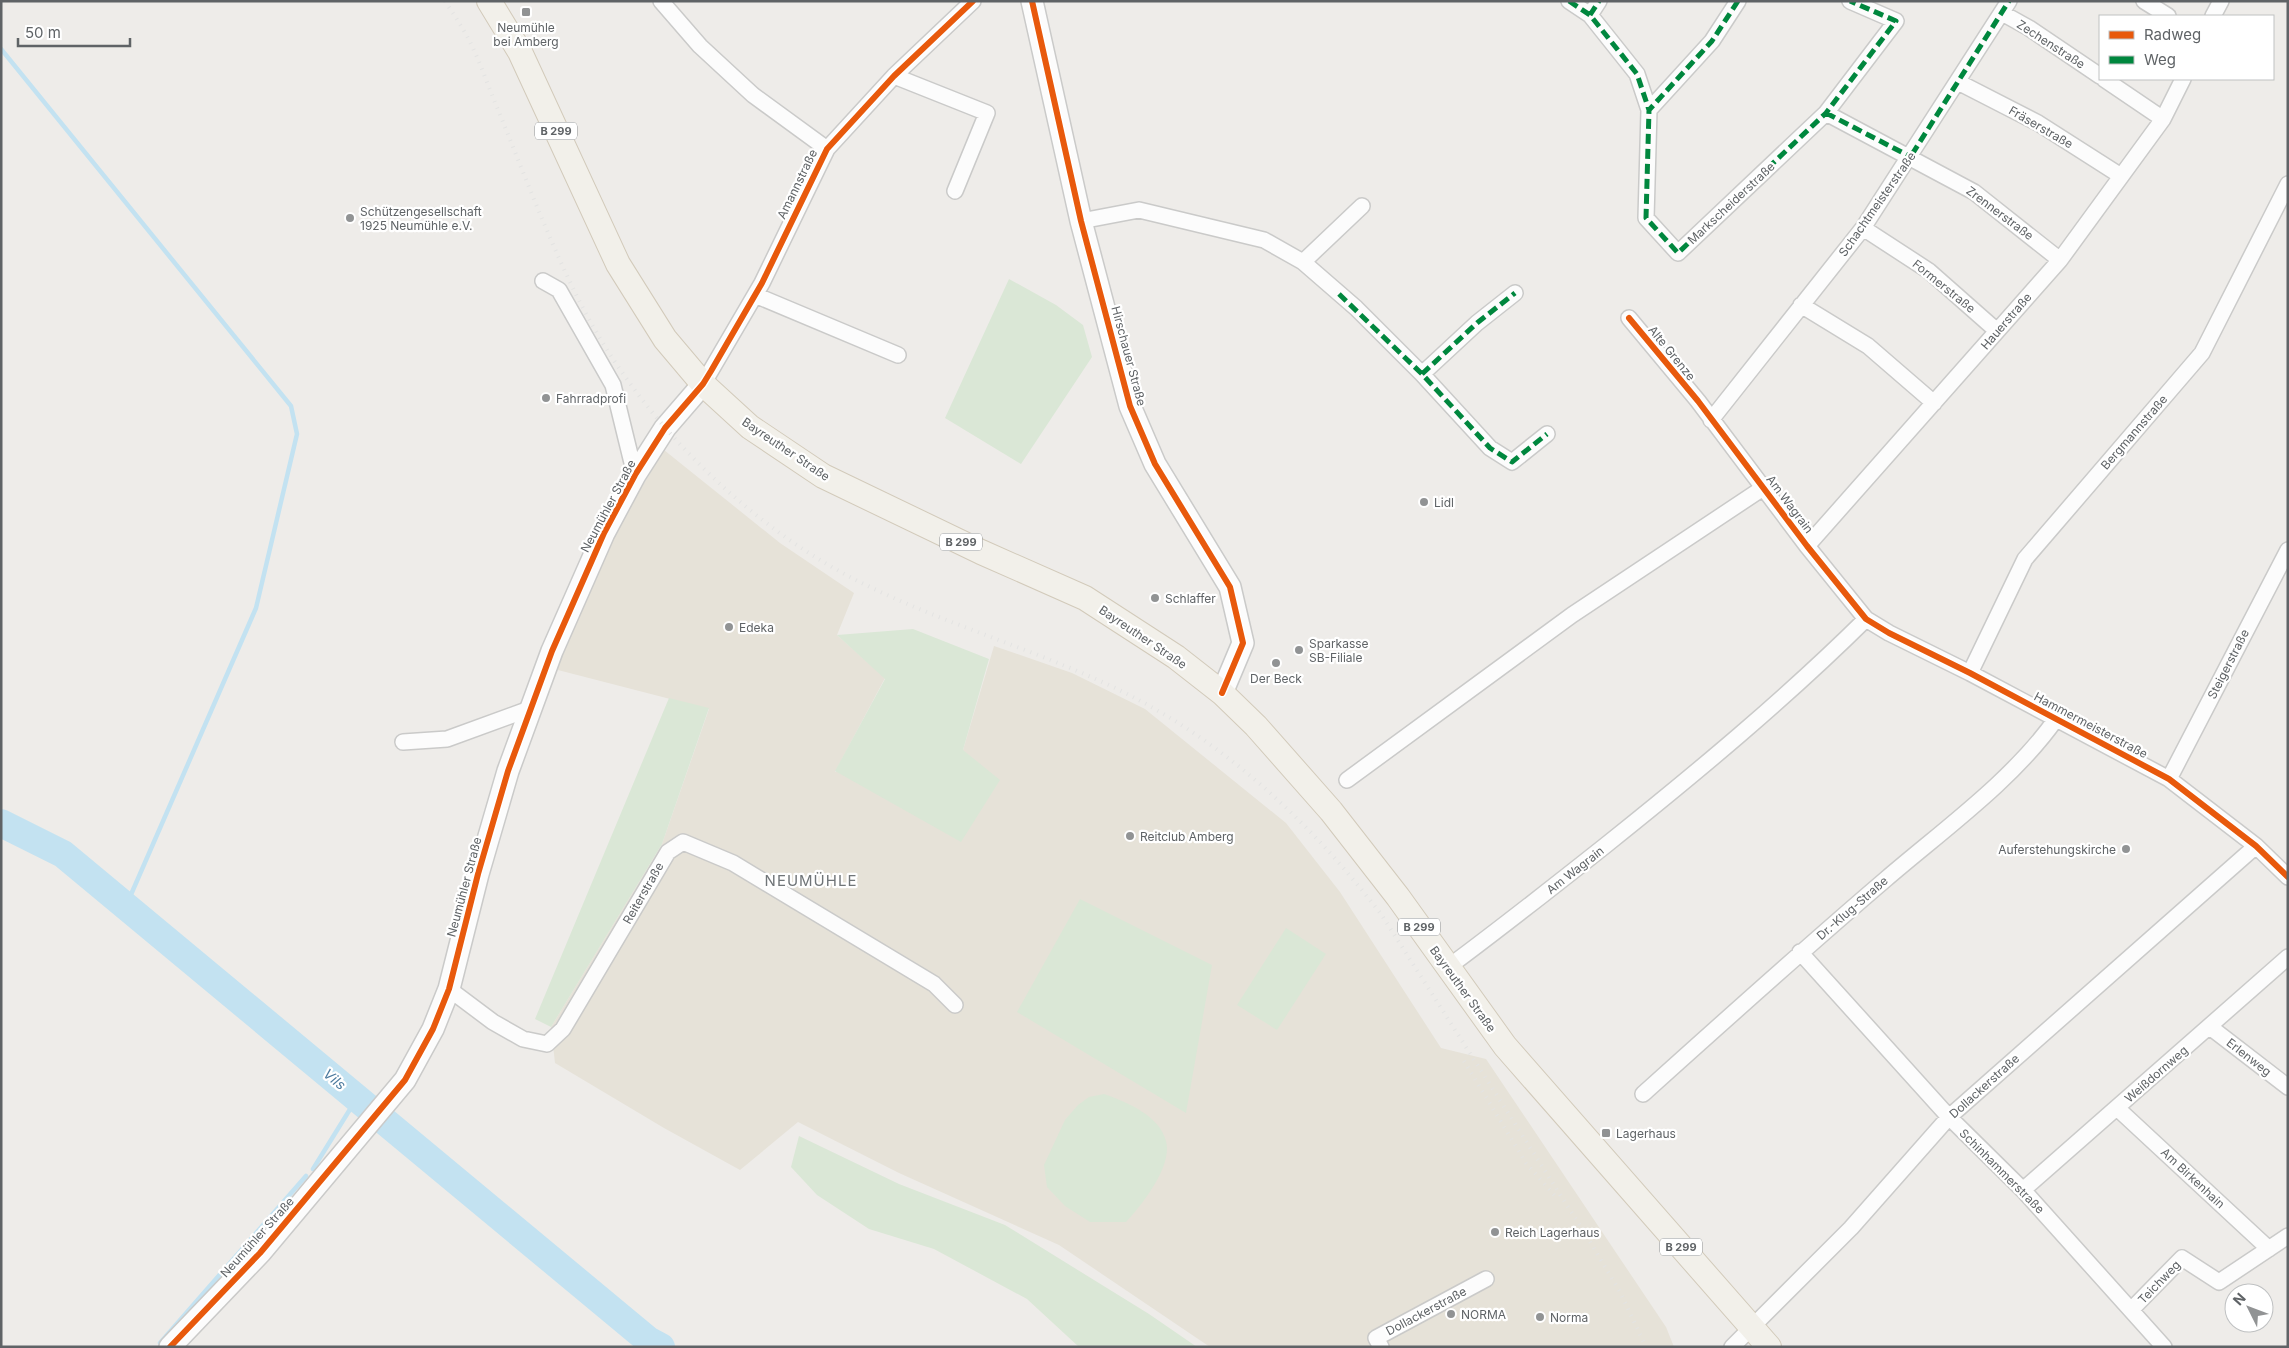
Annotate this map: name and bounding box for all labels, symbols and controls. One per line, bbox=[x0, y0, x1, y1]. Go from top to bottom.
marker: Neumühle bei Amberg bbox=[520, 6, 532, 18]
scale bar bbox=[18, 15, 130, 47]
legend bbox=[2099, 15, 2274, 80]
street label: Zechenstraße bbox=[2014, 16, 2088, 72]
place label: Neumühle bei Amberg bbox=[493, 20, 559, 49]
text: 50 m bbox=[25, 23, 61, 42]
text: Radweg bbox=[2144, 25, 2201, 44]
text: Weg bbox=[2144, 50, 2176, 69]
street label: Fräserstraße bbox=[2006, 103, 2076, 151]
road number: B 299 bbox=[535, 122, 577, 140]
street label: Amannstraße bbox=[774, 147, 820, 221]
street label: Schachtmeisterstraße bbox=[1835, 149, 1919, 259]
street label: Markscheiderstraße bbox=[1684, 159, 1778, 247]
street label: Zrennerstraße bbox=[1963, 183, 2037, 243]
place label: Schützengesellschaft 1925 Neumühle e.V. bbox=[360, 204, 482, 233]
marker: Schützengesellschaft 1925 Neumühle e.V. bbox=[344, 212, 356, 224]
street label: Formerstraße bbox=[1910, 256, 1978, 316]
street label: Hauerstraße bbox=[1977, 290, 2035, 352]
street label: Hirschauer Straße bbox=[1108, 304, 1150, 408]
street label: Alte Grenze bbox=[1645, 322, 1699, 384]
place label: Fahrradprofi bbox=[556, 391, 626, 406]
marker: Fahrradprofi bbox=[540, 392, 552, 404]
street label: Bergmannstraße bbox=[2098, 392, 2170, 472]
street label: Bayreuther Straße bbox=[739, 414, 833, 484]
street label: Neumühler Straße bbox=[577, 457, 639, 555]
street label: Am Wagrain bbox=[1763, 472, 1817, 536]
place label: Lidl bbox=[1434, 495, 1454, 510]
marker: Lidl bbox=[1418, 496, 1430, 508]
road number: B 299 bbox=[940, 534, 982, 550]
place label: Schlaffer bbox=[1165, 591, 1216, 606]
marker: Schlaffer bbox=[1149, 592, 1161, 604]
street label: Bayreuther Straße bbox=[1096, 602, 1190, 672]
place label: Edeka bbox=[739, 620, 774, 635]
marker: Edeka bbox=[723, 621, 735, 633]
street label: Steigerstraße bbox=[2204, 627, 2252, 701]
place label: Sparkasse SB-Filiale bbox=[1309, 636, 1369, 665]
marker: Sparkasse SB-Filiale bbox=[1293, 644, 1305, 656]
marker: Der Beck bbox=[1270, 657, 1282, 669]
place label: Der Beck bbox=[1250, 671, 1302, 686]
street label: Hammermeisterstraße bbox=[2032, 689, 2150, 761]
place label: Reitclub Amberg bbox=[1140, 829, 1234, 844]
marker: Reitclub Amberg bbox=[1124, 830, 1136, 842]
street label: Neumühler Straße bbox=[443, 835, 485, 939]
place label: Auferstehungskirche bbox=[1998, 842, 2116, 857]
street label: Am Wagrain bbox=[1543, 843, 1607, 897]
marker: Auferstehungskirche bbox=[2120, 843, 2132, 855]
street label: Reiterstraße bbox=[619, 860, 667, 926]
district label: NEUMÜHLE bbox=[765, 871, 857, 890]
street label: Dr.-Klug-Straße bbox=[1813, 873, 1891, 943]
road number: B 299 bbox=[1398, 919, 1440, 936]
street label: Bayreuther Straße bbox=[1427, 943, 1499, 1035]
street label: Erlenweg bbox=[2224, 1035, 2274, 1079]
street label: Weißdornweg bbox=[2121, 1042, 2191, 1106]
street label: Dollackerstraße bbox=[1946, 1051, 2022, 1121]
water label: Vils bbox=[320, 1065, 350, 1093]
street label: Schinhammerstraße bbox=[1956, 1125, 2048, 1217]
place label: Lagerhaus bbox=[1616, 1126, 1676, 1141]
marker: Lagerhaus bbox=[1600, 1127, 1612, 1139]
street label: Am Birkenhain bbox=[2158, 1145, 2228, 1211]
street label: Neumühler Straße bbox=[217, 1194, 297, 1280]
place label: Reich Lagerhaus bbox=[1505, 1225, 1600, 1240]
marker: Reich Lagerhaus bbox=[1489, 1226, 1501, 1238]
road number: B 299 bbox=[1660, 1238, 1702, 1256]
street label: Teichweg bbox=[2135, 1257, 2183, 1307]
street label: Dollackerstraße bbox=[1383, 1283, 1469, 1339]
north arrow bbox=[2224, 1283, 2274, 1333]
text: N bbox=[2229, 1289, 2249, 1309]
place label: NORMA bbox=[1461, 1307, 1506, 1322]
marker: NORMA bbox=[1445, 1308, 1457, 1320]
place label: Norma bbox=[1550, 1310, 1588, 1325]
marker: Norma bbox=[1534, 1311, 1546, 1323]

